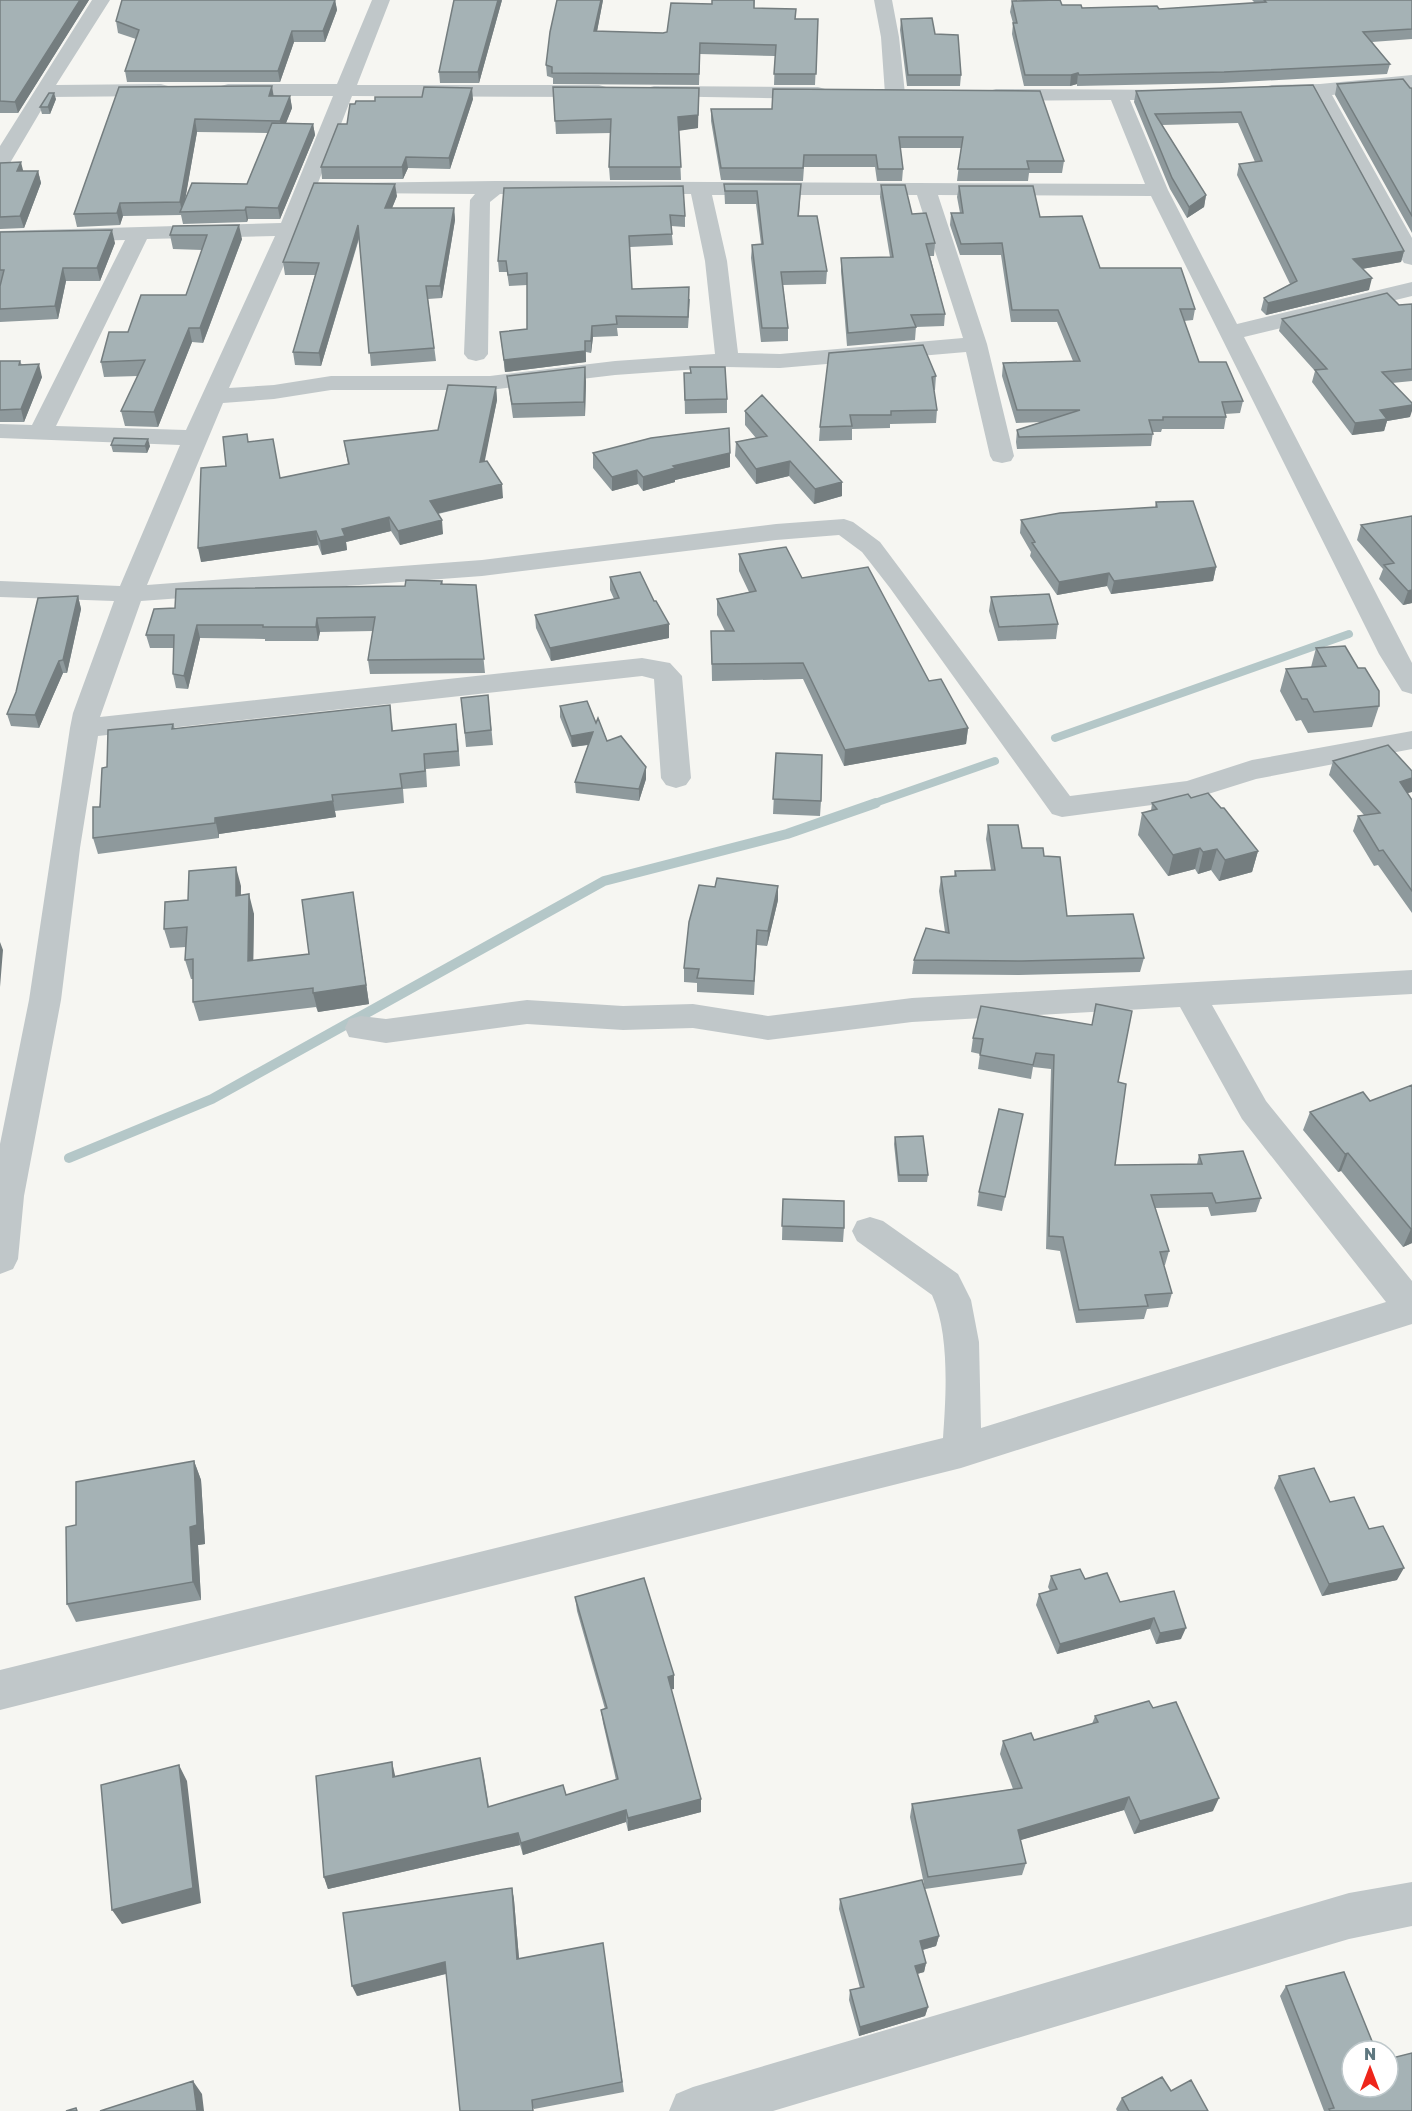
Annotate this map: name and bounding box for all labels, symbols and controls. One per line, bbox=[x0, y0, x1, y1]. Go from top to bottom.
north arrow bbox=[1340, 2039, 1400, 2099]
text: N bbox=[1364, 2044, 1376, 2064]

